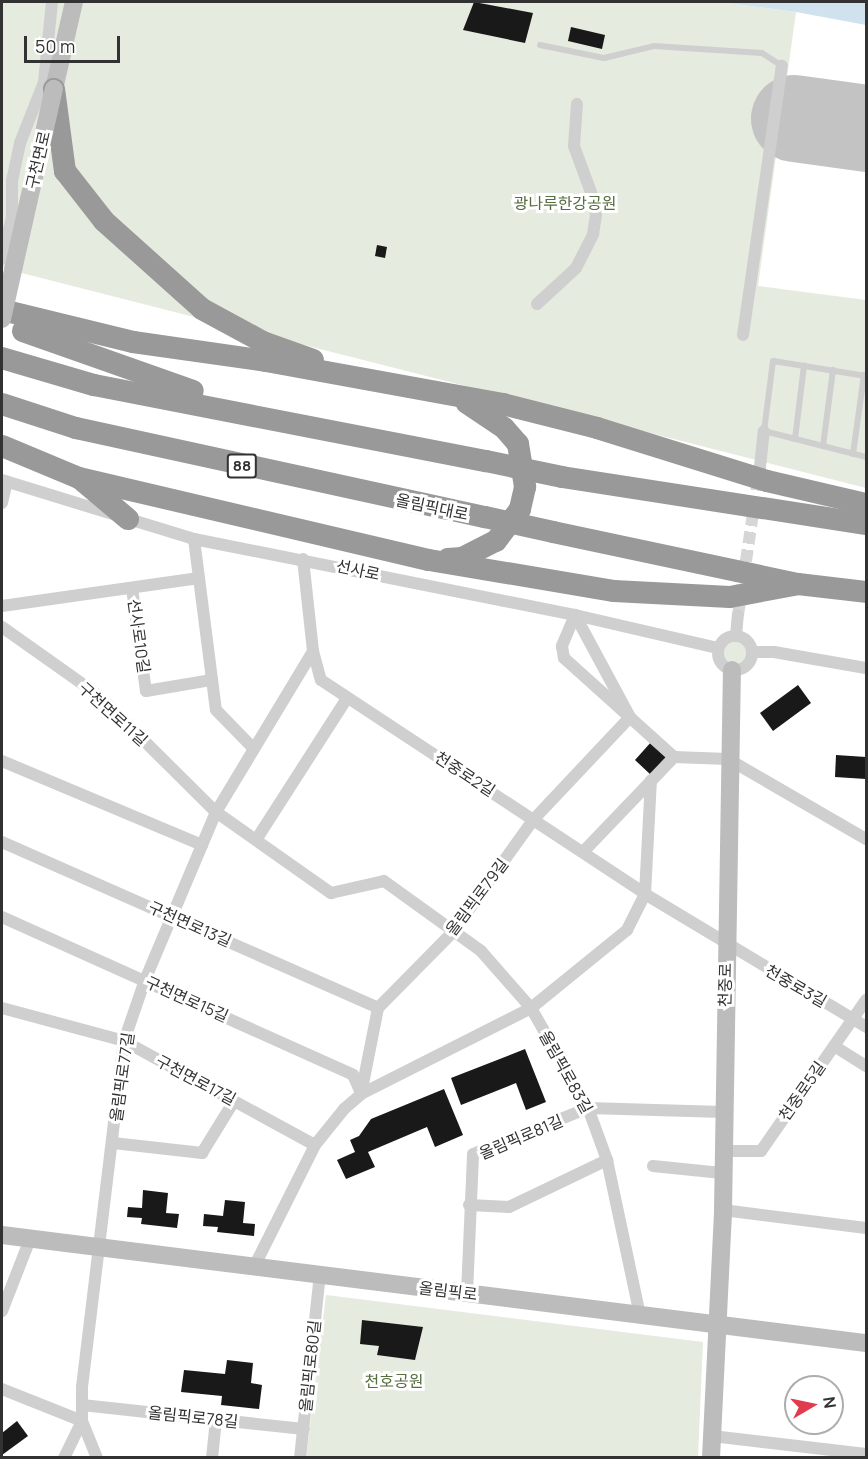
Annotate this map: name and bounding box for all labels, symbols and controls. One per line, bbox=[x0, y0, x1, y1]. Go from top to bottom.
scale bar bbox=[27, 24, 123, 62]
text: 50 m bbox=[35, 34, 75, 58]
street label: 구천면로 bbox=[22, 129, 54, 191]
park label: 광나루한강공원 bbox=[513, 193, 617, 213]
road number: 88 bbox=[226, 454, 258, 478]
street label: 올림픽대로 bbox=[394, 490, 470, 524]
street label: 선사로 bbox=[334, 556, 382, 584]
street label: 선사로10길 bbox=[124, 598, 154, 674]
street label: 구천면로11길 bbox=[75, 678, 151, 750]
street label: 천중로2길 bbox=[431, 747, 499, 801]
street label: 올림픽로79길 bbox=[442, 855, 512, 939]
street label: 구천면로13길 bbox=[146, 897, 234, 951]
street label: 천중로3길 bbox=[762, 961, 830, 1011]
street label: 천중로 bbox=[715, 963, 735, 1007]
street label: 구천면로15길 bbox=[142, 972, 232, 1026]
street label: 올림픽로83길 bbox=[535, 1027, 597, 1117]
street label: 올림픽로77길 bbox=[106, 1031, 138, 1123]
street label: 구천면로17길 bbox=[153, 1051, 239, 1109]
street label: 천중로5길 bbox=[775, 1058, 829, 1124]
street label: 올림픽로81길 bbox=[476, 1111, 566, 1163]
street label: 올림픽로 bbox=[418, 1278, 478, 1304]
street label: 올림픽로80길 bbox=[296, 1319, 324, 1413]
park label: 천호공원 bbox=[365, 1371, 423, 1391]
north arrow bbox=[784, 1375, 844, 1435]
text: N bbox=[818, 1395, 842, 1410]
street label: 올림픽로78길 bbox=[147, 1403, 239, 1431]

